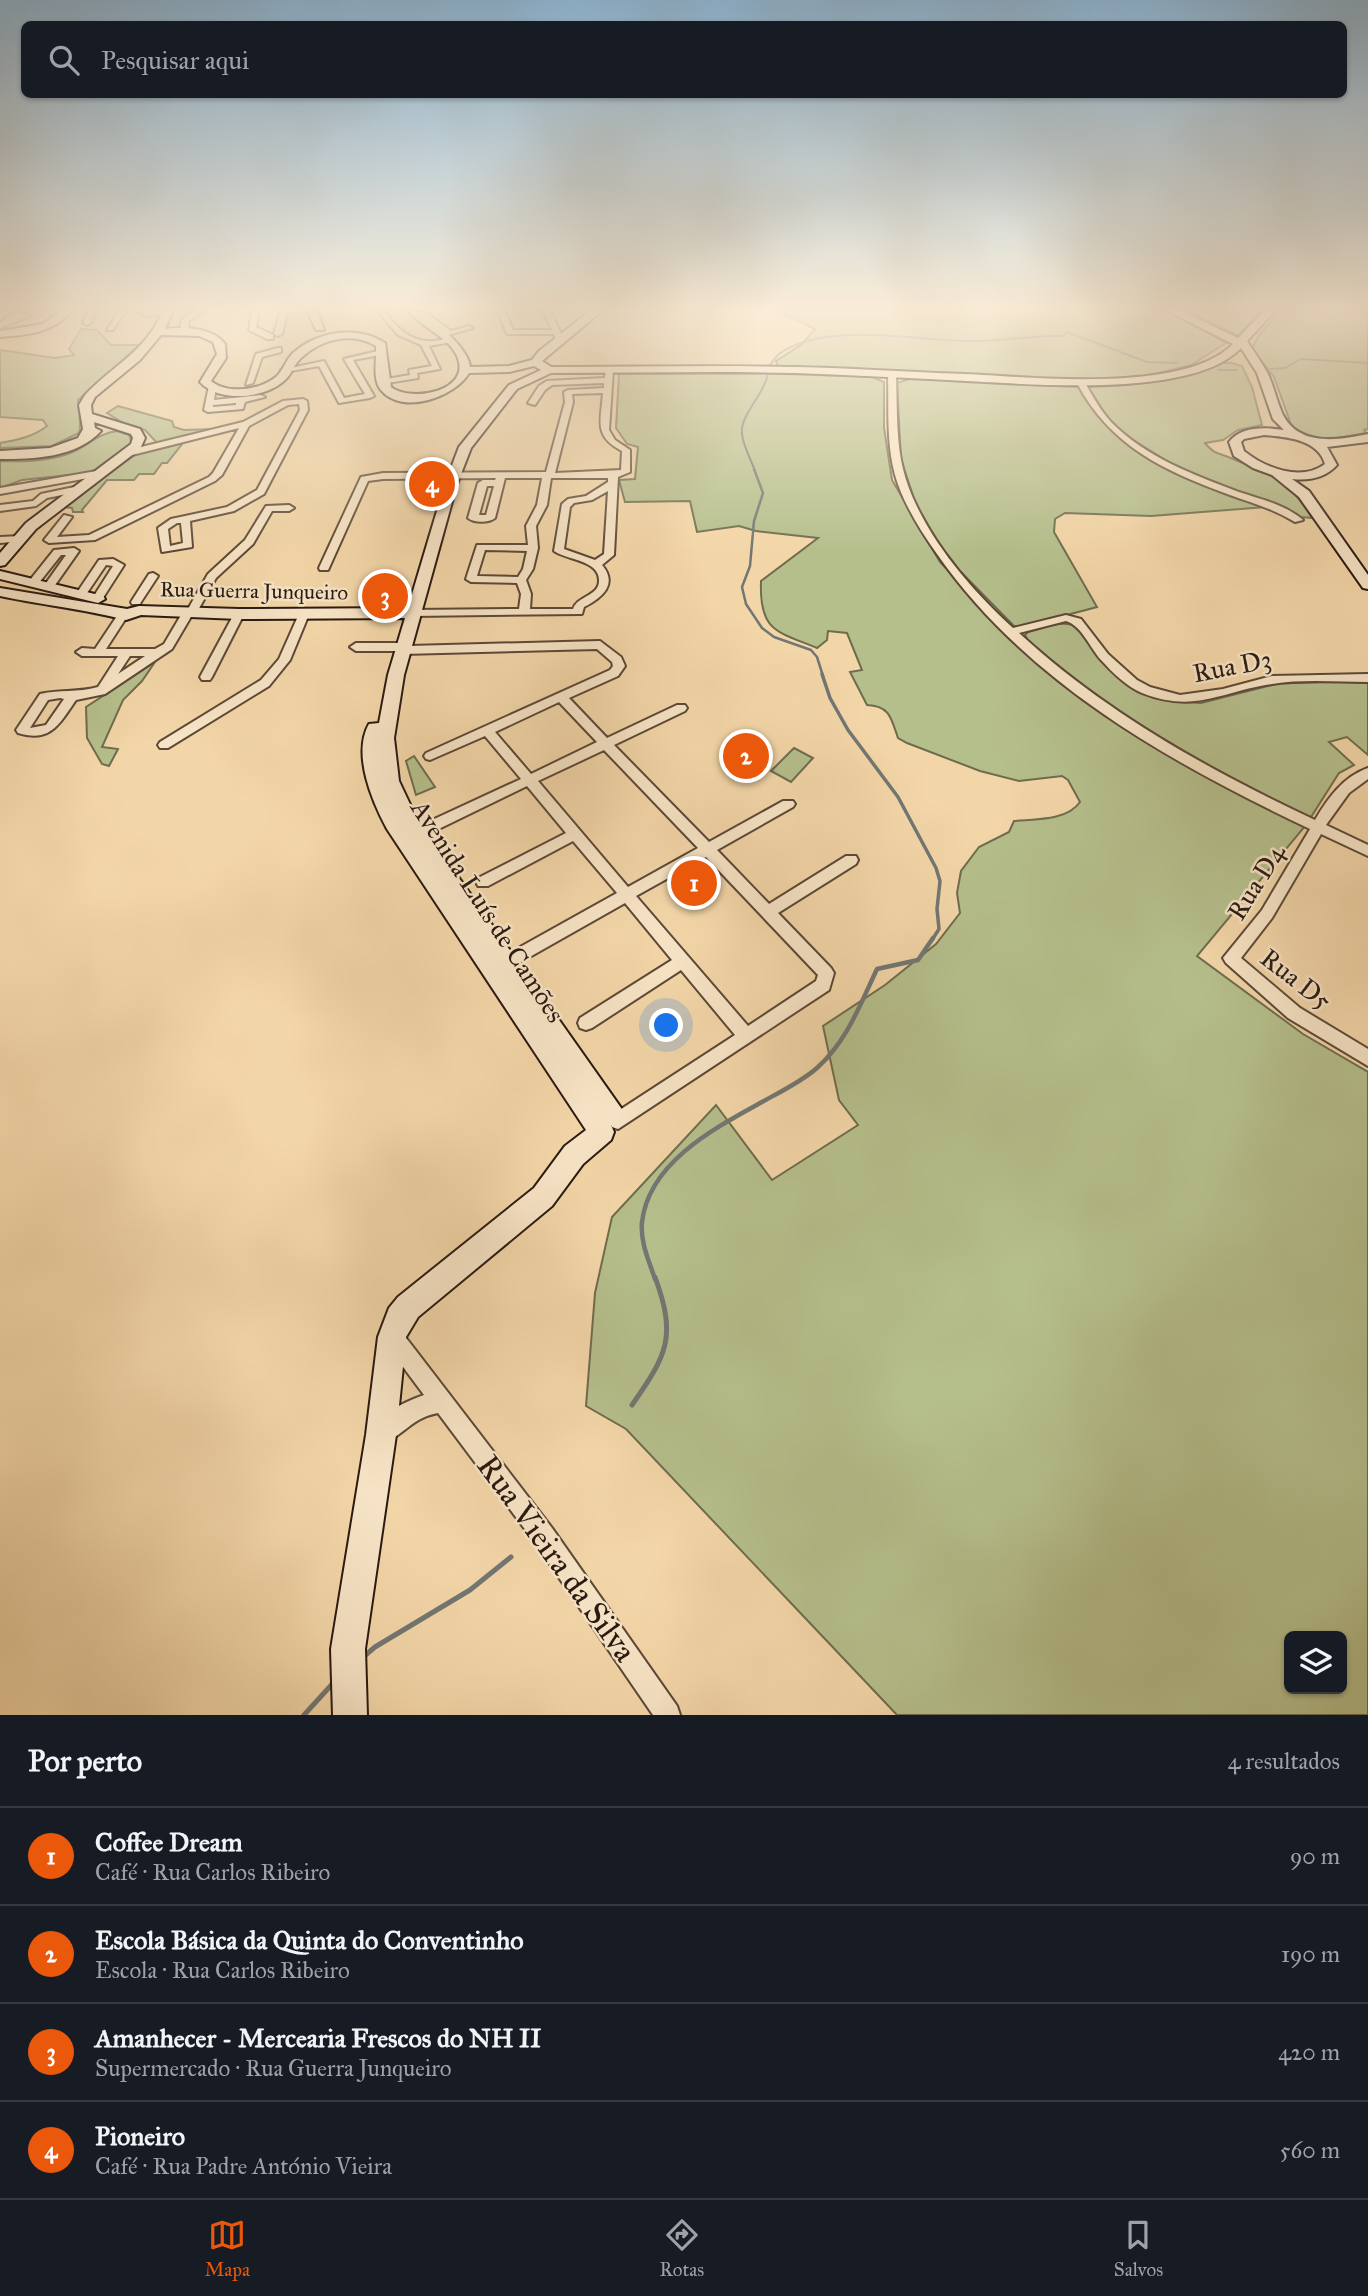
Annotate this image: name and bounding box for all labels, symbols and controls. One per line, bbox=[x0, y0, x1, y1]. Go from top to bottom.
search box bbox=[21, 21, 1347, 98]
icon: search bbox=[45, 41, 83, 79]
text: Pesquisar aqui bbox=[101, 44, 249, 76]
pin: 4 bbox=[409, 458, 455, 510]
pin: 3 bbox=[362, 570, 408, 622]
street label: Rua Guerra Junqueiro bbox=[160, 576, 349, 606]
street label: Rua D3 bbox=[1190, 643, 1274, 689]
pin: 2 bbox=[723, 730, 769, 782]
street label: Avenida Luís de Camões bbox=[403, 793, 572, 1028]
street label: Rua D4 bbox=[1220, 838, 1292, 926]
pin: 1 bbox=[671, 857, 717, 909]
street label: Rua D5 bbox=[1254, 941, 1338, 1017]
your location bbox=[649, 1008, 683, 1042]
street label: Rua Vieira da Silva bbox=[469, 1447, 645, 1670]
map controls bbox=[1284, 1631, 1347, 1694]
button: layers bbox=[1284, 1631, 1347, 1694]
text: Por perto bbox=[28, 1743, 142, 1779]
text: 4 resultados bbox=[1228, 1747, 1340, 1775]
text: Coffee Dream bbox=[95, 1826, 243, 1858]
text: 1 bbox=[46, 1842, 56, 1870]
text: 90 m bbox=[1290, 1842, 1340, 1870]
text: Café · Rua Carlos Ribeiro bbox=[95, 1858, 330, 1886]
text: Escola Básica da Quinta do Conventinho bbox=[95, 1924, 524, 1956]
text: 2 bbox=[45, 1940, 57, 1968]
text: 190 m bbox=[1281, 1940, 1340, 1968]
text: Escola · Rua Carlos Ribeiro bbox=[95, 1956, 350, 1984]
text: Amanhecer - Mercearia Frescos do NH II bbox=[95, 2022, 541, 2054]
text: 3 bbox=[46, 2038, 56, 2066]
text: 420 m bbox=[1278, 2038, 1340, 2066]
text: Supermercado · Rua Guerra Junqueiro bbox=[95, 2054, 452, 2082]
text: Pioneiro bbox=[95, 2120, 185, 2152]
text: 4 bbox=[45, 2136, 57, 2164]
text: 560 m bbox=[1280, 2136, 1340, 2164]
text: Café · Rua Padre António Vieira bbox=[95, 2152, 392, 2180]
tab: Mapa bbox=[205, 2216, 250, 2281]
tab: Rotas bbox=[660, 2216, 704, 2281]
tab: Salvos bbox=[1114, 2216, 1163, 2281]

